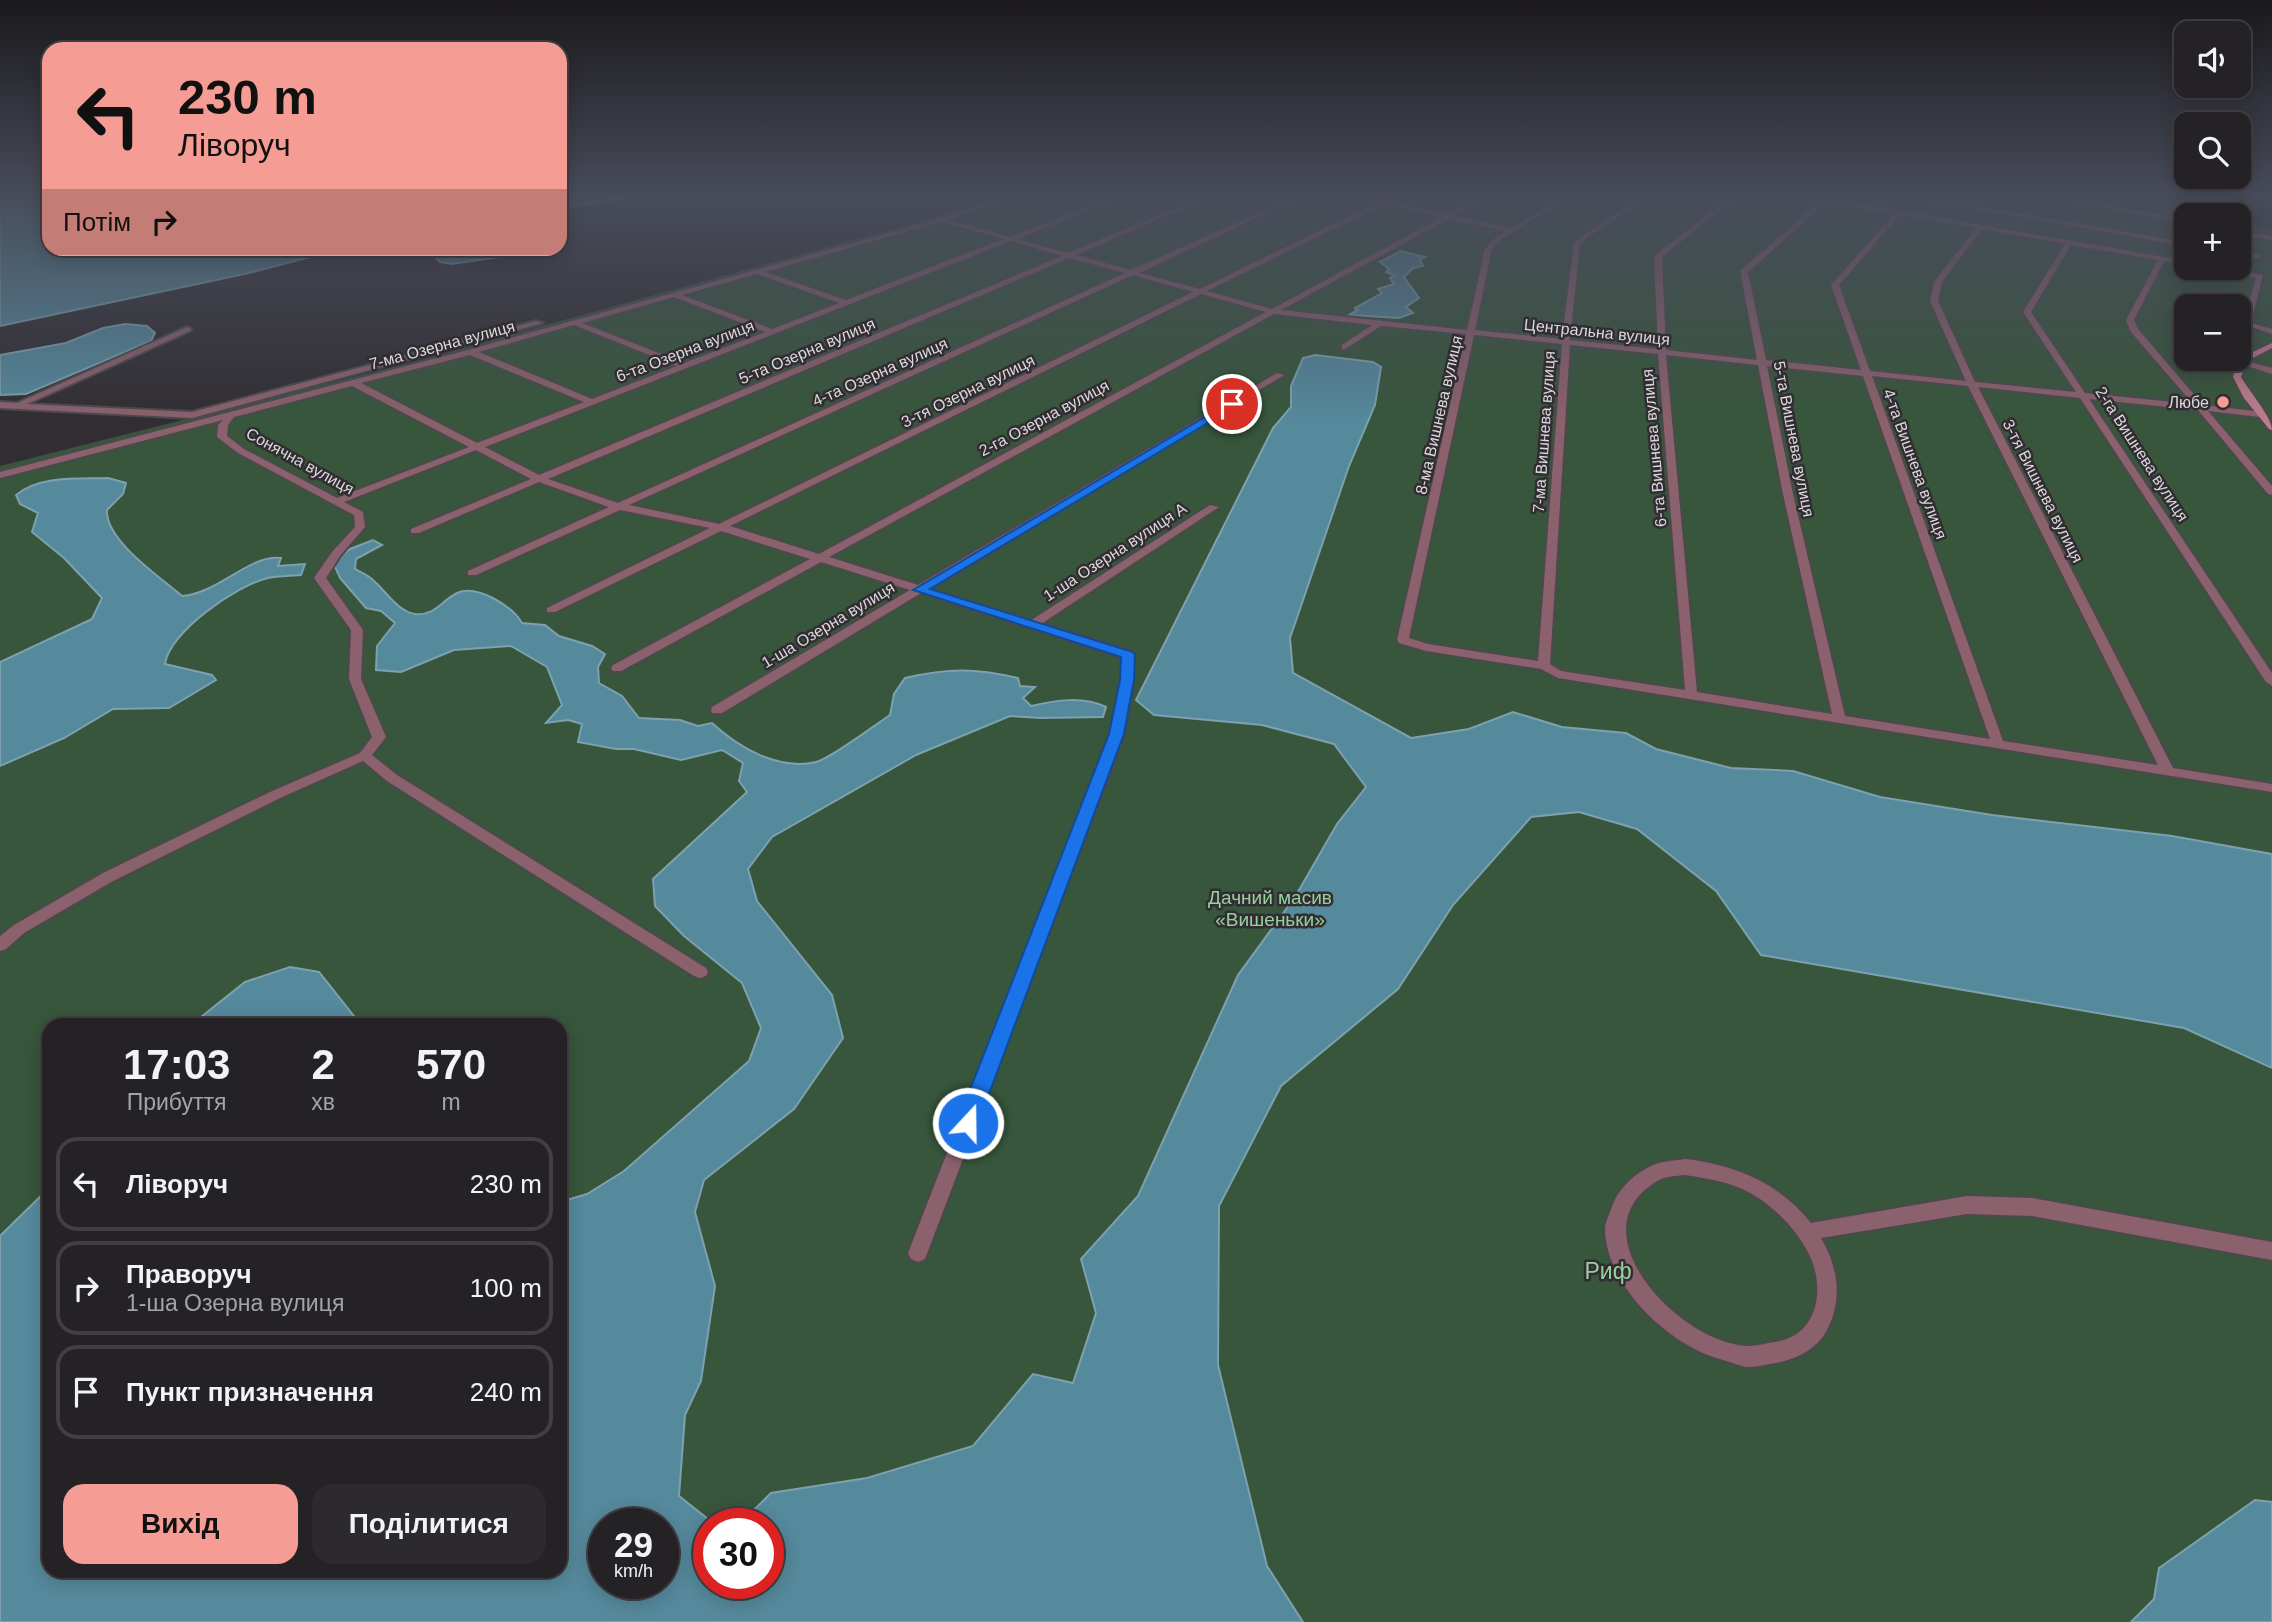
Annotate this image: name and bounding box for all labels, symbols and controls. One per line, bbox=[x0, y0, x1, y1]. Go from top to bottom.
map controls bbox=[2174, 21, 2251, 371]
button: sound bbox=[2174, 21, 2251, 98]
icon: left bbox=[63, 70, 154, 161]
text: 230 m bbox=[178, 70, 317, 124]
button: search bbox=[2174, 112, 2251, 189]
text: Ліворуч bbox=[178, 127, 291, 163]
icon: right bbox=[145, 203, 183, 241]
button: + bbox=[2174, 203, 2251, 280]
text: Потім bbox=[63, 207, 131, 237]
button: − bbox=[2174, 294, 2251, 371]
street label: 5-та Озерна вулиця bbox=[736, 315, 878, 387]
street label: Центральна вулиця bbox=[1523, 316, 1671, 348]
street label: 7-ма Озерна вулиця bbox=[367, 317, 517, 373]
street label: 6-та Озерна вулиця bbox=[614, 317, 756, 385]
street label: 8-ма Вишнева вулиця bbox=[1412, 334, 1466, 496]
street label: 4-та Озерна вулиця bbox=[810, 335, 950, 409]
street label: 7-ма Вишнева вулиця bbox=[1530, 350, 1558, 514]
street label: 3-тя Озерна вулиця bbox=[899, 351, 1037, 431]
street label: 5-та Вишнева вулиця bbox=[1771, 360, 1817, 518]
street label: 6-та Вишнева вулиця bbox=[1639, 368, 1669, 528]
pin bbox=[1202, 374, 1262, 434]
street label: 2-га Озерна вулиця bbox=[976, 377, 1112, 459]
street label: 2-га Вишнева вулиця bbox=[2092, 384, 2192, 524]
icon: arrive bbox=[1213, 385, 1251, 423]
street label: 4-та Вишнева вулиця bbox=[1880, 387, 1950, 541]
place label: Любе bbox=[2169, 394, 2209, 411]
marker: Любе bbox=[2215, 394, 2231, 410]
street label: 3-тя Вишнева вулиця bbox=[1999, 417, 2087, 565]
street label: Сонячна вулиця bbox=[243, 424, 357, 498]
street label: 1-ша Озерна вулиця А bbox=[1040, 499, 1190, 605]
street label: 1-ша Озерна вулиця bbox=[759, 579, 897, 671]
park label: Дачний масив «Вишеньки» bbox=[1208, 887, 1332, 930]
text: 17:03 bbox=[123, 1041, 230, 1088]
text: 2 bbox=[311, 1041, 335, 1088]
text: 570 bbox=[416, 1041, 486, 1088]
position arrow bbox=[931, 1086, 1005, 1160]
text: Прибуття bbox=[127, 1089, 227, 1115]
text: хв bbox=[311, 1089, 335, 1115]
text: m bbox=[441, 1089, 461, 1115]
icon: left bbox=[67, 1165, 105, 1203]
text: Ліворуч bbox=[126, 1169, 228, 1199]
text: 230 m bbox=[470, 1169, 542, 1199]
park label: Риф bbox=[1584, 1258, 1632, 1284]
text: Праворуч bbox=[126, 1259, 252, 1289]
icon: right bbox=[67, 1269, 105, 1307]
text: 100 m bbox=[470, 1273, 542, 1303]
text: 1-ша Озерна вулиця bbox=[126, 1290, 344, 1316]
icon: arrive bbox=[67, 1373, 105, 1411]
text: Пункт призначення bbox=[126, 1377, 374, 1407]
text: 240 m bbox=[470, 1377, 542, 1407]
button: Вихід bbox=[63, 1484, 298, 1564]
button: Поділитися bbox=[312, 1484, 546, 1564]
speed limit sign: 30 bbox=[693, 1508, 784, 1599]
text: 29 bbox=[614, 1525, 653, 1564]
text: km/h bbox=[614, 1561, 653, 1581]

